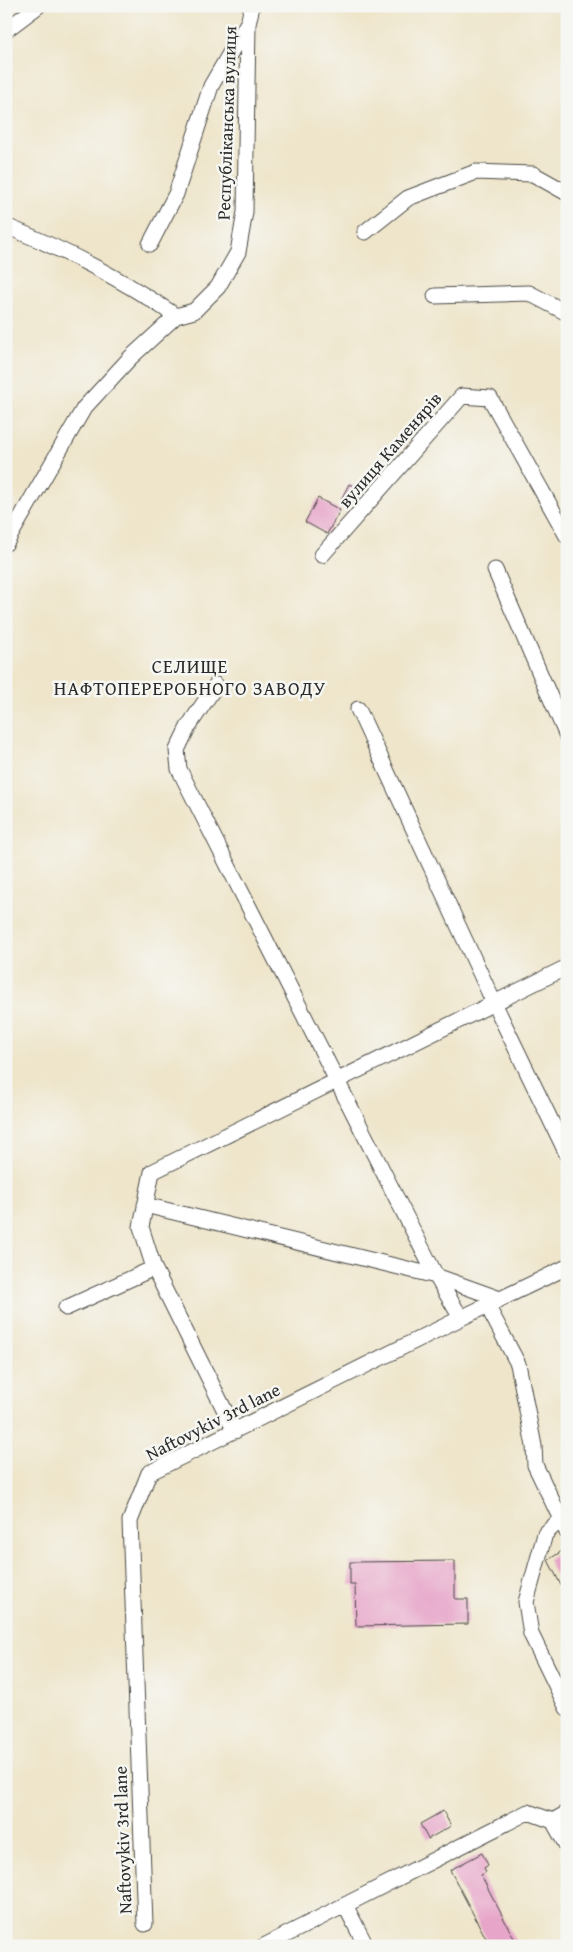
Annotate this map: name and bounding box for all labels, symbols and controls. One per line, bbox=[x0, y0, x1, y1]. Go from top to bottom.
street label: Республіканська вулиця bbox=[210, 25, 243, 221]
street label: вулиця Каменярів bbox=[332, 386, 448, 514]
district label: СЕЛИЩЕ НАФТОПЕРЕРОБНОГО ЗАВОДУ bbox=[54, 652, 326, 702]
street label: Naftovykiv 3rd lane bbox=[141, 1376, 285, 1467]
street label: Naftovykiv 3rd lane bbox=[106, 1766, 139, 1914]

